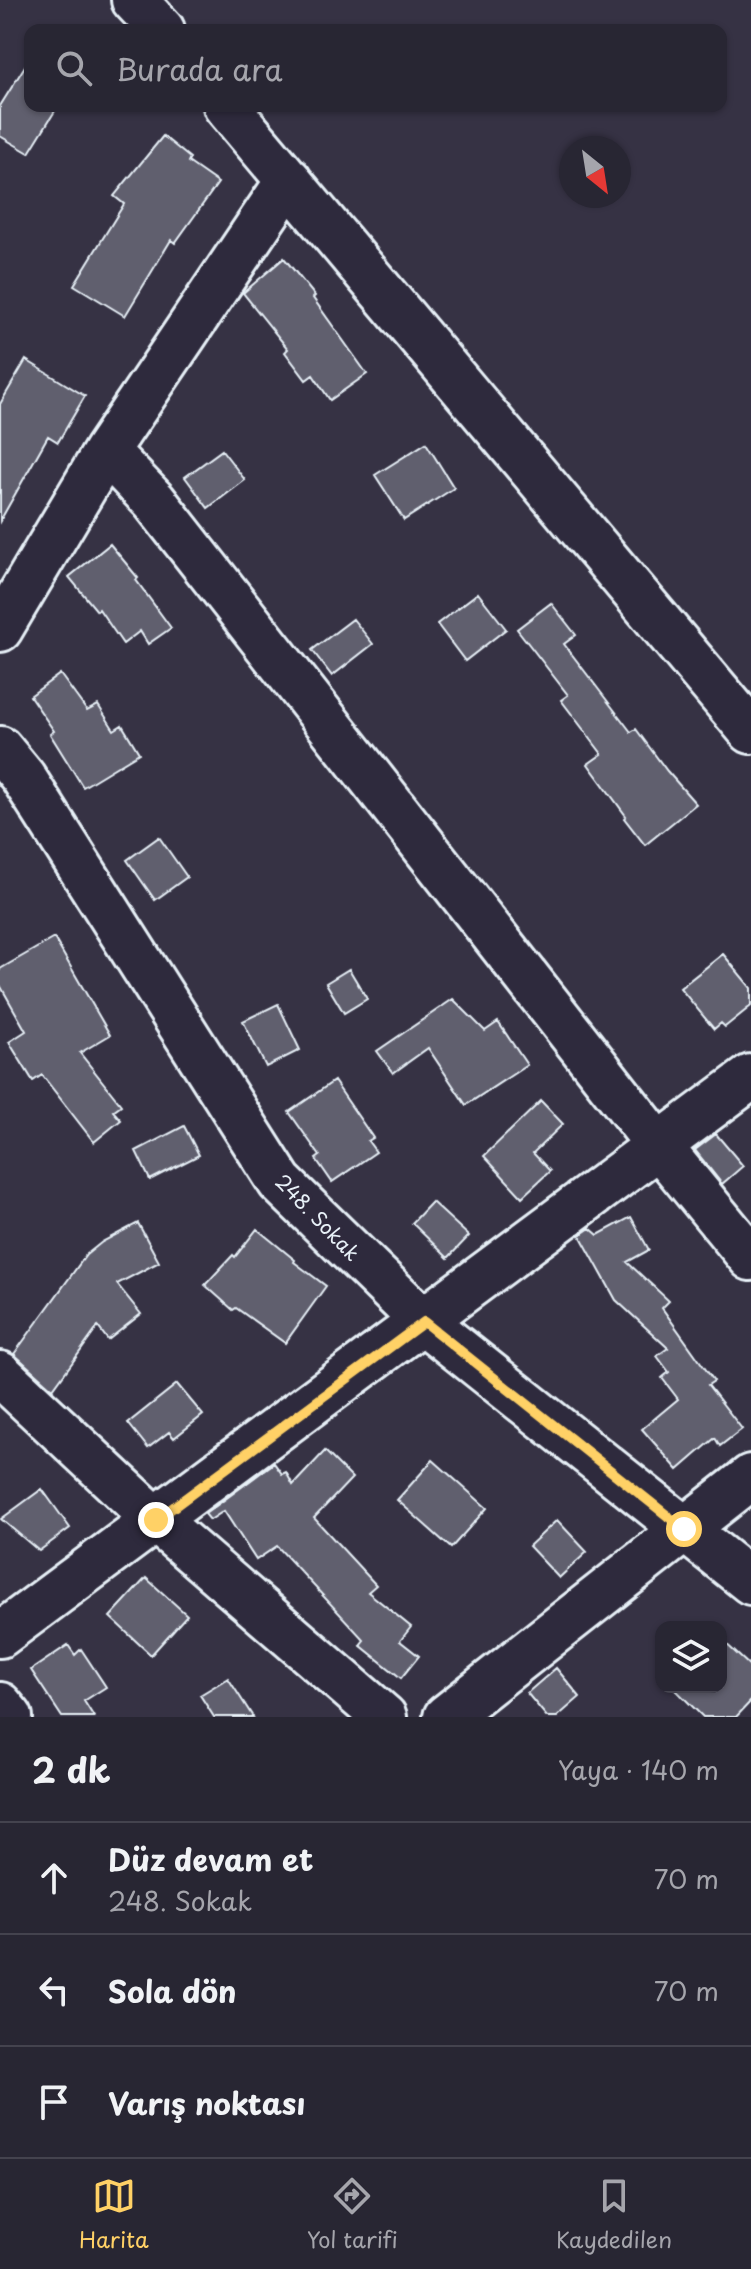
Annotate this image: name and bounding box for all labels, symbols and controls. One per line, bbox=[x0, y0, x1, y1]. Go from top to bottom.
search box bbox=[24, 24, 727, 112]
icon: search bbox=[52, 46, 96, 90]
text: Burada ara bbox=[116, 46, 282, 91]
north arrow bbox=[559, 136, 631, 208]
street label: 248. Sokak bbox=[269, 1167, 367, 1267]
route end bbox=[138, 1502, 174, 1538]
route start bbox=[666, 1511, 702, 1547]
map controls bbox=[655, 1621, 727, 1693]
button: layers bbox=[655, 1621, 727, 1693]
text: 2 dk bbox=[32, 1743, 110, 1795]
text: Yaya · 140 m bbox=[558, 1750, 719, 1789]
text: Düz devam et bbox=[108, 1836, 313, 1881]
icon: ahead bbox=[32, 1856, 76, 1900]
text: 70 m bbox=[654, 1859, 719, 1898]
text: 248. Sokak bbox=[108, 1881, 252, 1920]
icon: left bbox=[32, 1968, 76, 2012]
text: Sola dön bbox=[108, 1968, 237, 2013]
text: 70 m bbox=[654, 1971, 719, 2010]
icon: arrive bbox=[32, 2080, 76, 2124]
text: Varış noktası bbox=[108, 2080, 305, 2125]
tab: Harita bbox=[79, 2174, 149, 2255]
tab: Yol tarifi bbox=[307, 2174, 398, 2255]
tab: Kaydedilen bbox=[556, 2174, 672, 2255]

